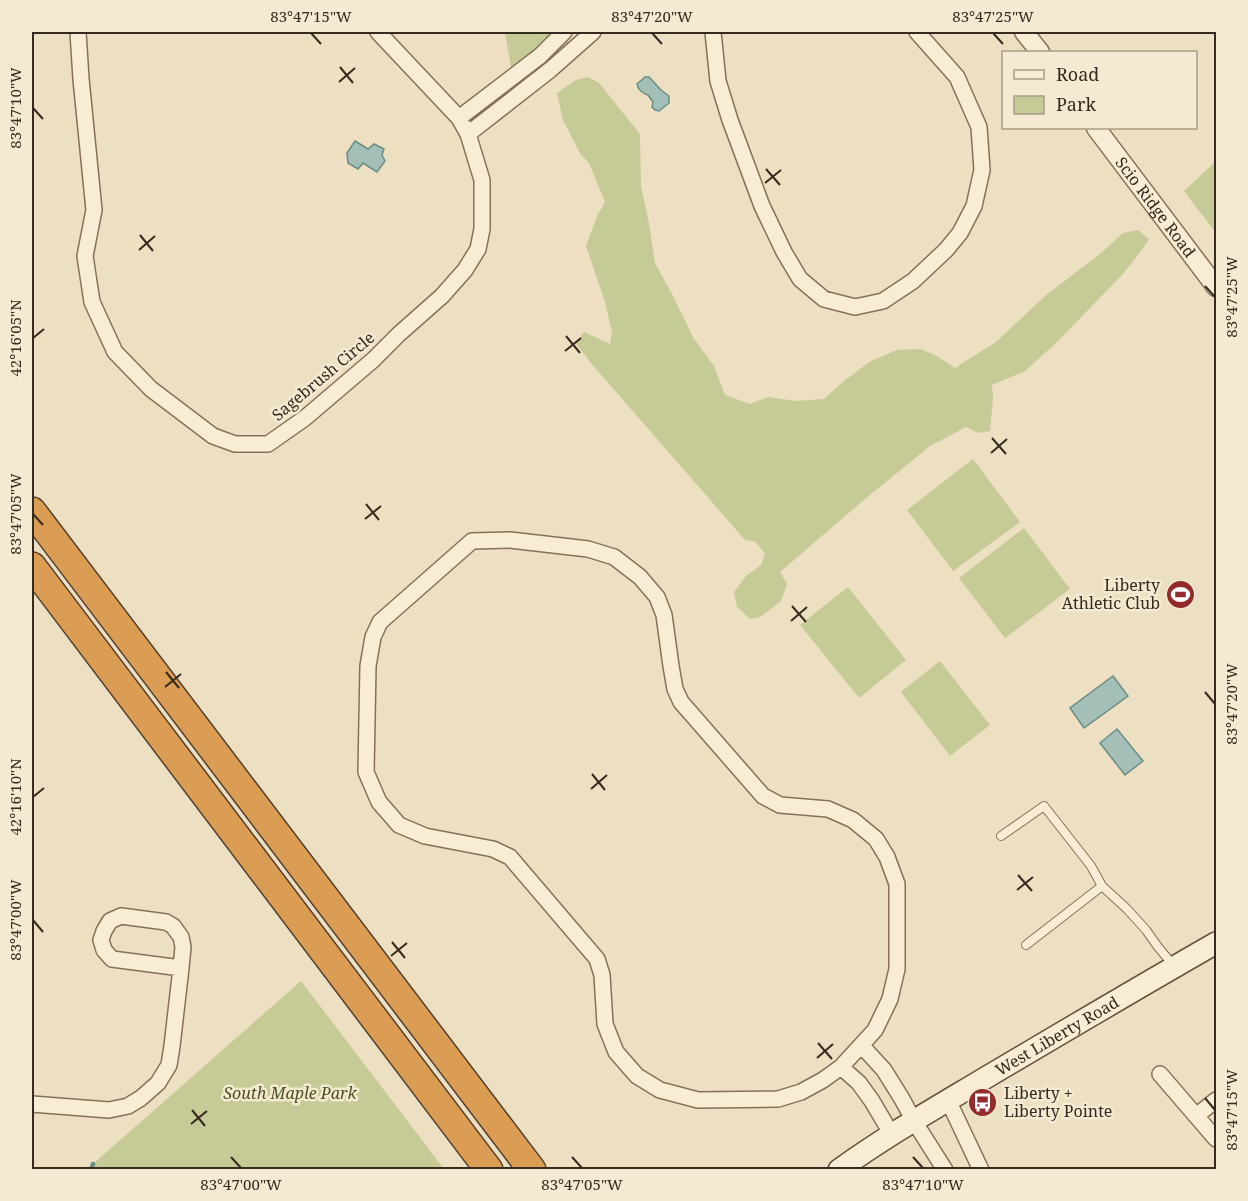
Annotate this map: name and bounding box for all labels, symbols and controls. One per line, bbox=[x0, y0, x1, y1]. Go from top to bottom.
text: 83°47'15"W bbox=[270, 6, 352, 26]
text: 83°47'20"W bbox=[611, 6, 693, 26]
text: 83°47'25"W bbox=[952, 6, 1034, 26]
legend bbox=[1002, 51, 1197, 129]
text: Road bbox=[1056, 62, 1099, 86]
text: 83°47'10"W bbox=[5, 67, 25, 149]
text: Park bbox=[1056, 92, 1096, 116]
street label: Scio Ridge Road bbox=[1111, 152, 1201, 262]
text: 83°47'25"W bbox=[1221, 256, 1241, 338]
text: 42°16'05"N bbox=[5, 299, 25, 377]
street label: Sagebrush Circle bbox=[267, 326, 379, 426]
text: 83°47'05"W bbox=[5, 473, 25, 555]
place label: Liberty Athletic Club bbox=[1062, 574, 1161, 614]
sports icon: Liberty Athletic Club bbox=[1165, 578, 1197, 610]
text: 83°47'20"W bbox=[1221, 663, 1241, 745]
text: 42°16'10"N bbox=[5, 758, 25, 836]
text: 83°47'00"W bbox=[5, 879, 25, 961]
street label: West Liberty Road bbox=[991, 991, 1123, 1081]
text: 83°47'15"W bbox=[1221, 1069, 1241, 1151]
park label: South Maple Park bbox=[223, 1082, 358, 1104]
place label: Liberty + Liberty Pointe bbox=[1004, 1082, 1112, 1122]
bus stop icon: Liberty + Liberty Pointe bbox=[967, 1086, 999, 1118]
text: 83°47'00"W bbox=[200, 1174, 282, 1194]
text: 83°47'05"W bbox=[541, 1174, 623, 1194]
text: 83°47'10"W bbox=[882, 1174, 964, 1194]

